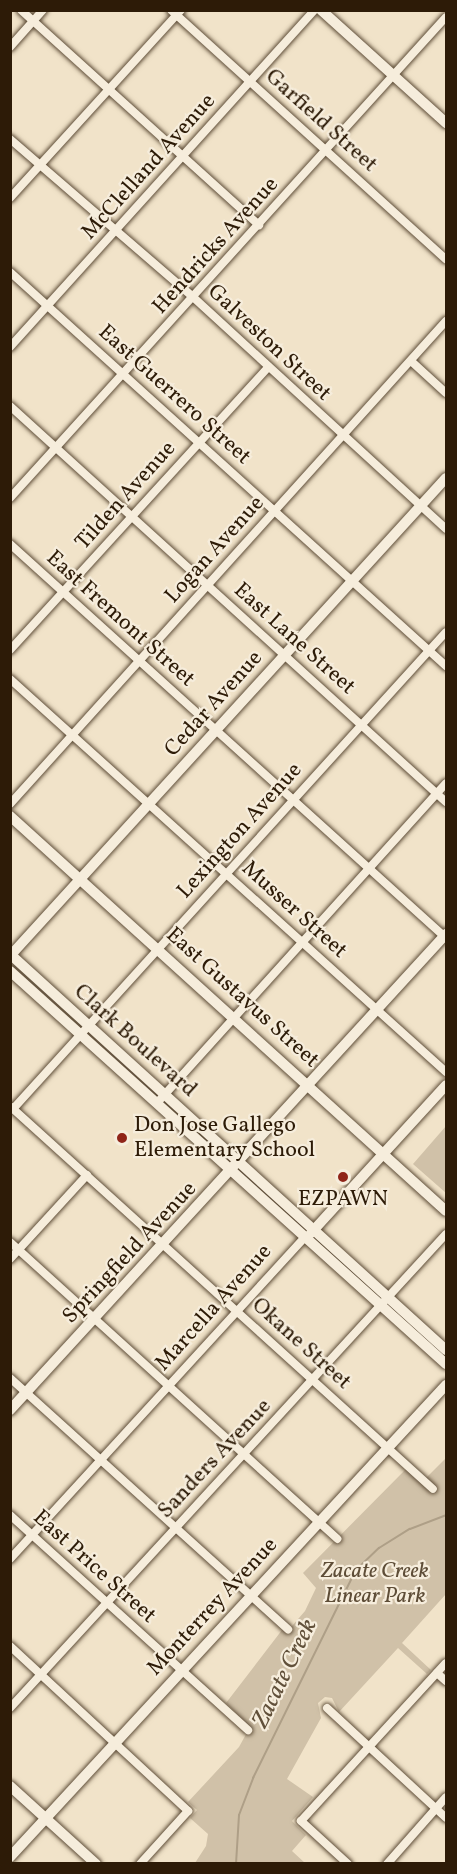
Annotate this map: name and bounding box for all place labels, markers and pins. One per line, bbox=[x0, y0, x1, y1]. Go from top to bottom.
place label: Don Jose Gallego Elementary School bbox=[134, 1112, 316, 1164]
marker: Don Jose Gallego Elementary School bbox=[115, 1131, 129, 1145]
marker: EZPAWN bbox=[336, 1170, 350, 1184]
place label: EZPAWN bbox=[298, 1187, 388, 1213]

